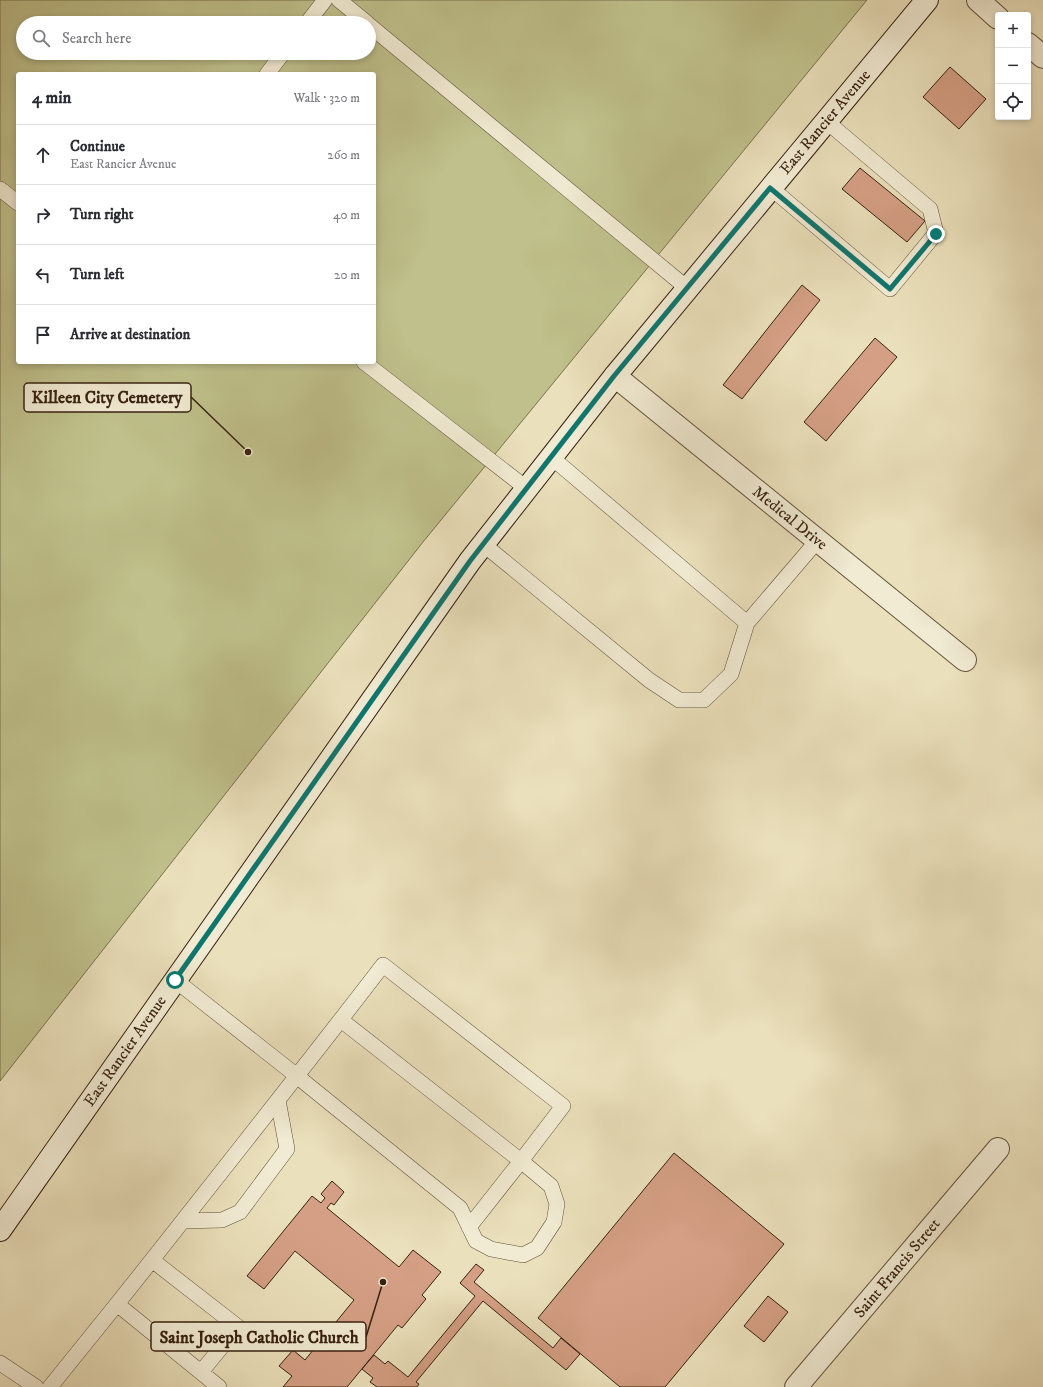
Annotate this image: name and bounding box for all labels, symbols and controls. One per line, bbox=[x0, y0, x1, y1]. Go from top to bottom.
map controls bbox=[995, 12, 1031, 120]
button: + bbox=[995, 12, 1031, 48]
search box bbox=[16, 16, 376, 60]
icon: search bbox=[30, 27, 52, 49]
text: Search here bbox=[62, 29, 131, 48]
button: − bbox=[995, 48, 1031, 84]
street label: East Rancier Avenue bbox=[775, 65, 875, 179]
button: locate bbox=[995, 84, 1031, 120]
text: 4 min bbox=[32, 87, 71, 109]
text: Walk · 320 m bbox=[294, 90, 360, 106]
text: Continue bbox=[70, 137, 125, 156]
icon: ahead bbox=[32, 144, 54, 166]
text: 260 m bbox=[327, 147, 360, 163]
text: East Rancier Avenue bbox=[70, 156, 176, 172]
icon: right bbox=[32, 204, 54, 226]
text: Turn right bbox=[70, 205, 133, 224]
text: 40 m bbox=[333, 207, 360, 223]
route end bbox=[927, 225, 945, 243]
icon: left bbox=[32, 264, 54, 286]
text: Turn left bbox=[70, 265, 124, 284]
text: 20 m bbox=[334, 267, 360, 283]
icon: arrive bbox=[32, 324, 54, 346]
text: Arrive at destination bbox=[70, 325, 190, 344]
callout: Killeen City Cemetery bbox=[24, 383, 191, 412]
text: Killeen City Cemetery bbox=[32, 387, 183, 409]
street label: Medical Drive bbox=[748, 482, 832, 555]
route start bbox=[166, 971, 184, 989]
street label: East Rancier Avenue bbox=[79, 991, 171, 1110]
street label: Saint Francis Street bbox=[850, 1214, 944, 1322]
callout: Saint Joseph Catholic Church bbox=[151, 1322, 366, 1351]
text: Saint Joseph Catholic Church bbox=[159, 1327, 359, 1349]

